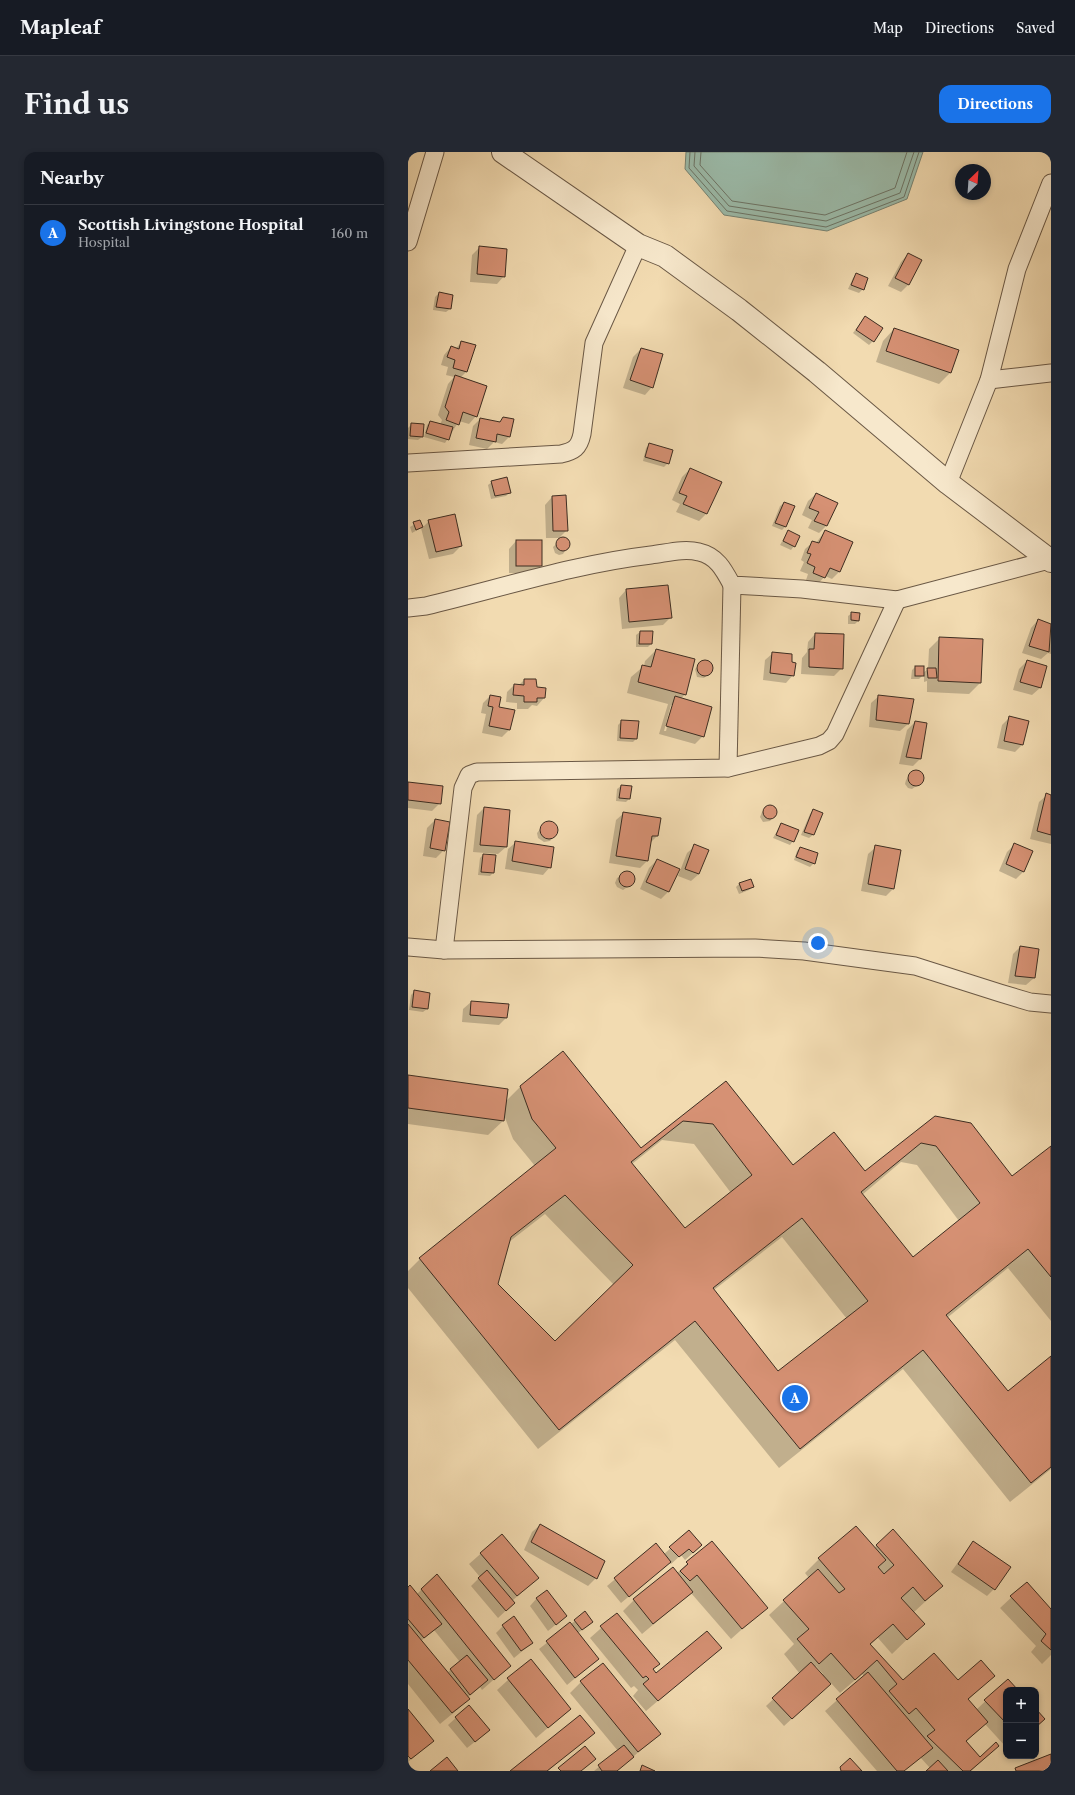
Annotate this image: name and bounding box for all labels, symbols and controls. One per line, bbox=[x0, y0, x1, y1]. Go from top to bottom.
text: Mapleaf bbox=[20, 16, 101, 39]
text: Map bbox=[873, 19, 903, 37]
text: Directions bbox=[925, 19, 994, 37]
text: Saved bbox=[1016, 19, 1055, 37]
button: Directions bbox=[939, 85, 1051, 123]
text: Find us bbox=[24, 87, 129, 121]
north arrow bbox=[955, 164, 991, 200]
text: Nearby bbox=[40, 168, 104, 188]
text: Scottish Livingstone Hospital bbox=[78, 215, 304, 234]
text: A bbox=[48, 225, 58, 241]
text: 160 m bbox=[331, 225, 368, 241]
text: Hospital bbox=[78, 234, 130, 250]
your location bbox=[808, 933, 828, 953]
pin: A bbox=[782, 1383, 808, 1413]
map controls bbox=[1003, 1687, 1039, 1759]
button: + bbox=[1003, 1687, 1039, 1723]
button: − bbox=[1003, 1723, 1039, 1759]

